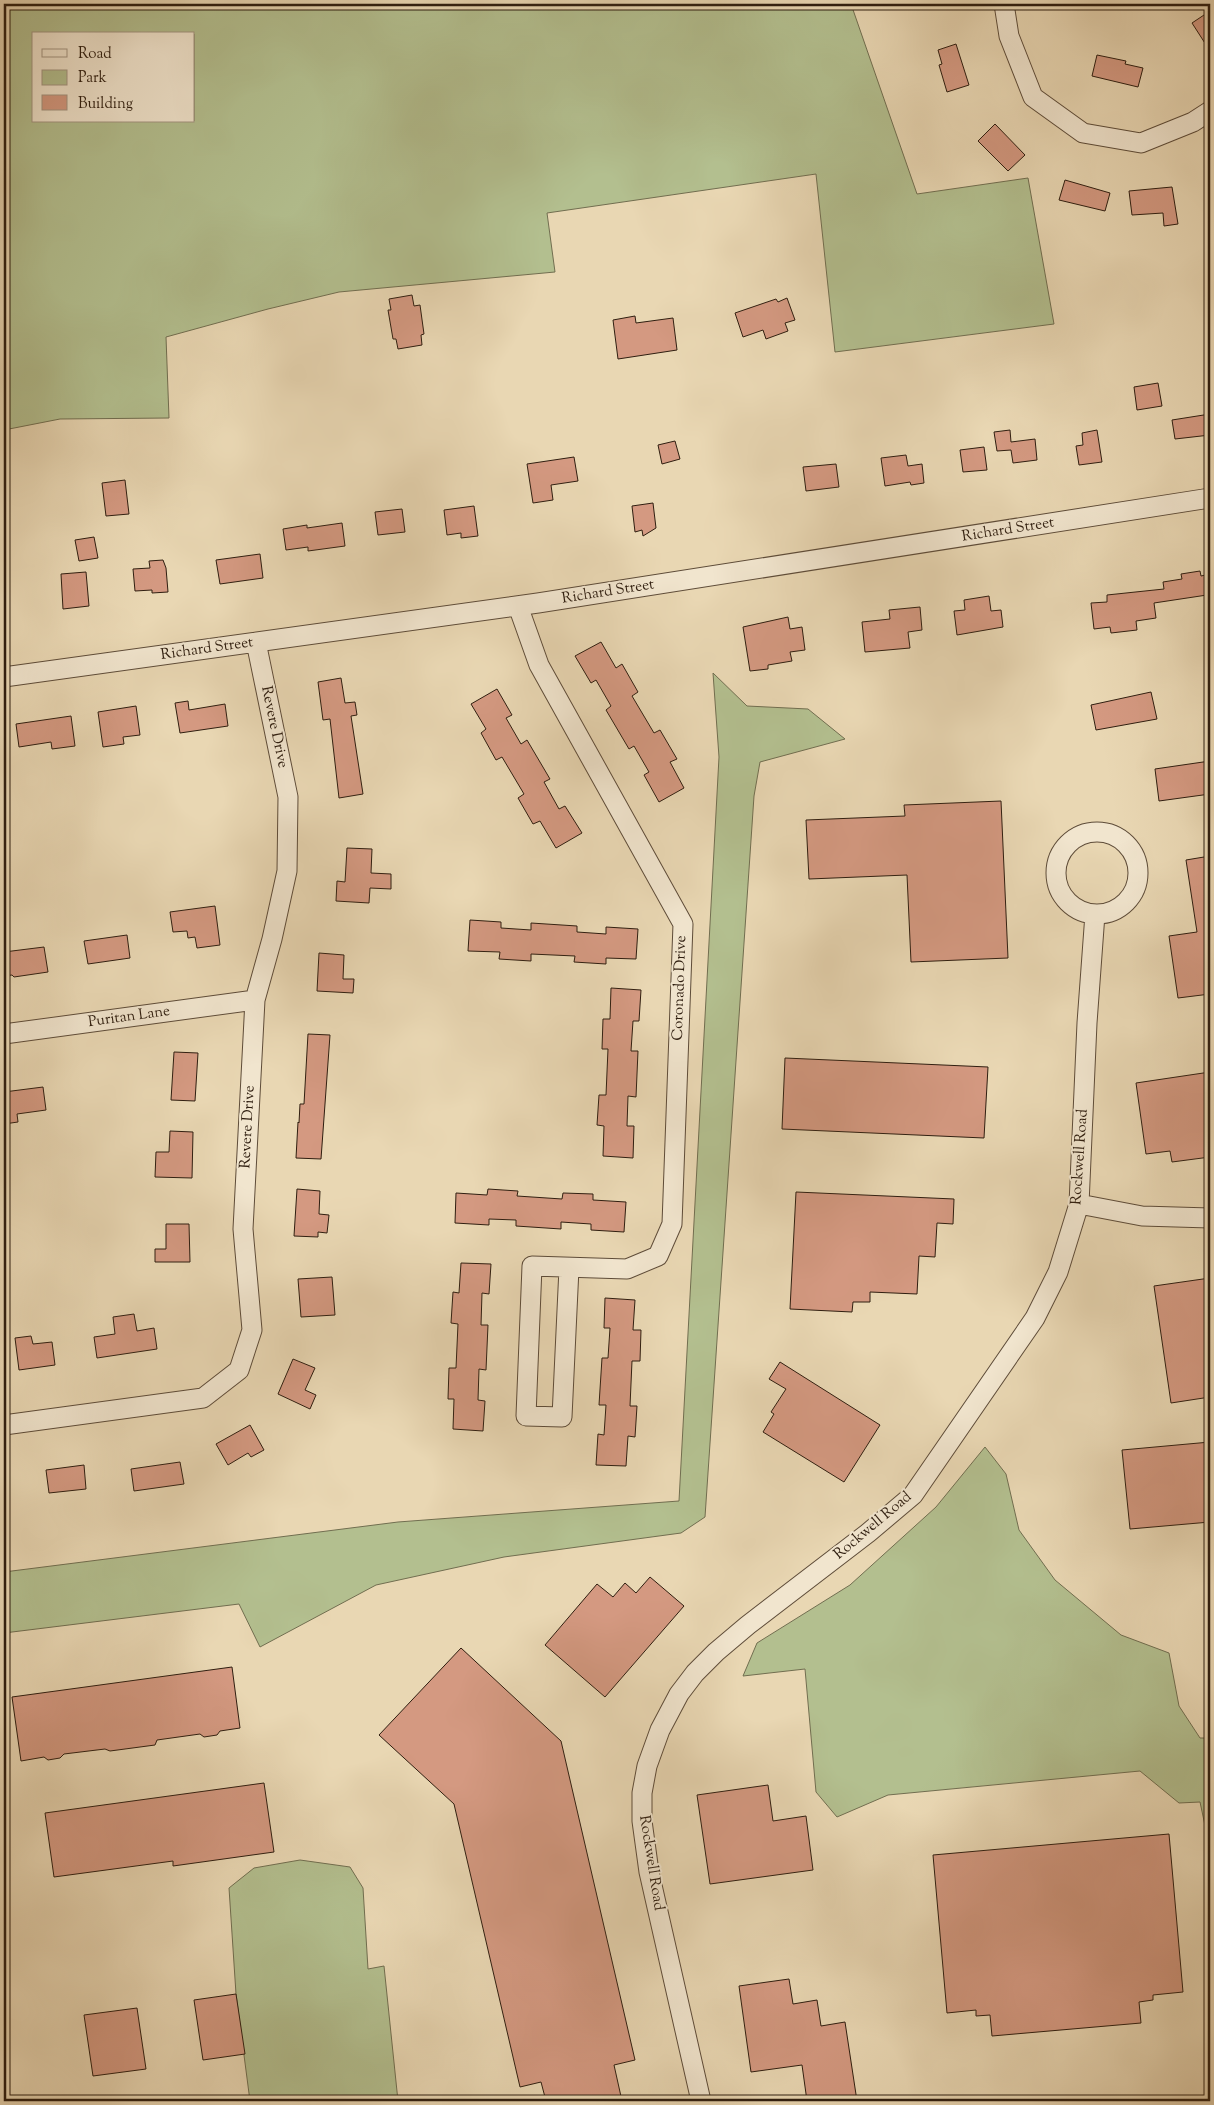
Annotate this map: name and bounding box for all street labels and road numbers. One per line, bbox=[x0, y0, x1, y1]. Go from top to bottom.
street label: Richard Street bbox=[960, 512, 1056, 548]
street label: Richard Street bbox=[560, 574, 656, 610]
street label: Richard Street bbox=[159, 632, 255, 666]
street label: Revere Drive bbox=[255, 684, 293, 770]
street label: Coronado Drive bbox=[668, 935, 692, 1041]
street label: Puritan Lane bbox=[87, 1001, 171, 1033]
street label: Revere Drive bbox=[235, 1085, 261, 1169]
street label: Rockwell Road bbox=[1066, 1108, 1094, 1206]
street label: Rockwell Road bbox=[829, 1487, 917, 1565]
street label: Rockwell Road bbox=[633, 1814, 669, 1913]

